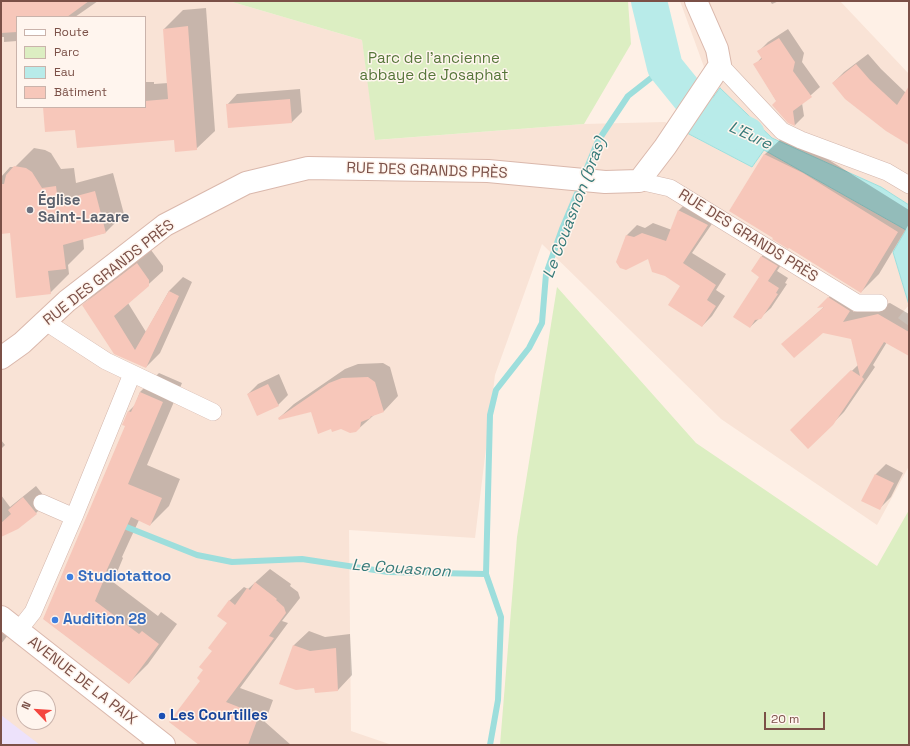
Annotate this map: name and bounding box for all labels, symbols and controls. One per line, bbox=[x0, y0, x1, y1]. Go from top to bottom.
legend bbox=[16, 16, 146, 108]
text: Route bbox=[54, 24, 89, 40]
text: Parc bbox=[54, 44, 79, 60]
park label: Parc de l'ancienne abbaye de Josaphat bbox=[360, 50, 508, 85]
text: Eau bbox=[54, 64, 75, 80]
text: Bâtiment bbox=[54, 84, 107, 100]
water label: L'Eure bbox=[726, 118, 774, 154]
water label: Le Couasnon (bras) bbox=[539, 135, 611, 281]
street label: RUE DES GRANDS PRÈS bbox=[346, 159, 508, 183]
street label: RUE DES GRANDS PRÈS bbox=[675, 186, 821, 286]
place label: Église Saint-Lazare bbox=[38, 192, 129, 227]
marker: Église Saint-Lazare bbox=[25, 205, 35, 215]
street label: RUE DES GRANDS PRÈS bbox=[40, 216, 178, 330]
water label: Le Couasnon bbox=[351, 556, 451, 582]
place label: Studiotattoo bbox=[78, 568, 171, 586]
marker: Studiotattoo bbox=[65, 572, 75, 582]
place label: Audition 28 bbox=[63, 611, 146, 629]
marker: Audition 28 bbox=[50, 615, 60, 625]
street label: AVENUE DE LA PAIX bbox=[24, 633, 140, 729]
north arrow bbox=[16, 690, 56, 730]
scale bar bbox=[766, 704, 827, 730]
place label: Les Courtilles bbox=[170, 707, 268, 725]
marker: Les Courtilles bbox=[157, 711, 167, 721]
text: 20 m bbox=[771, 711, 799, 727]

